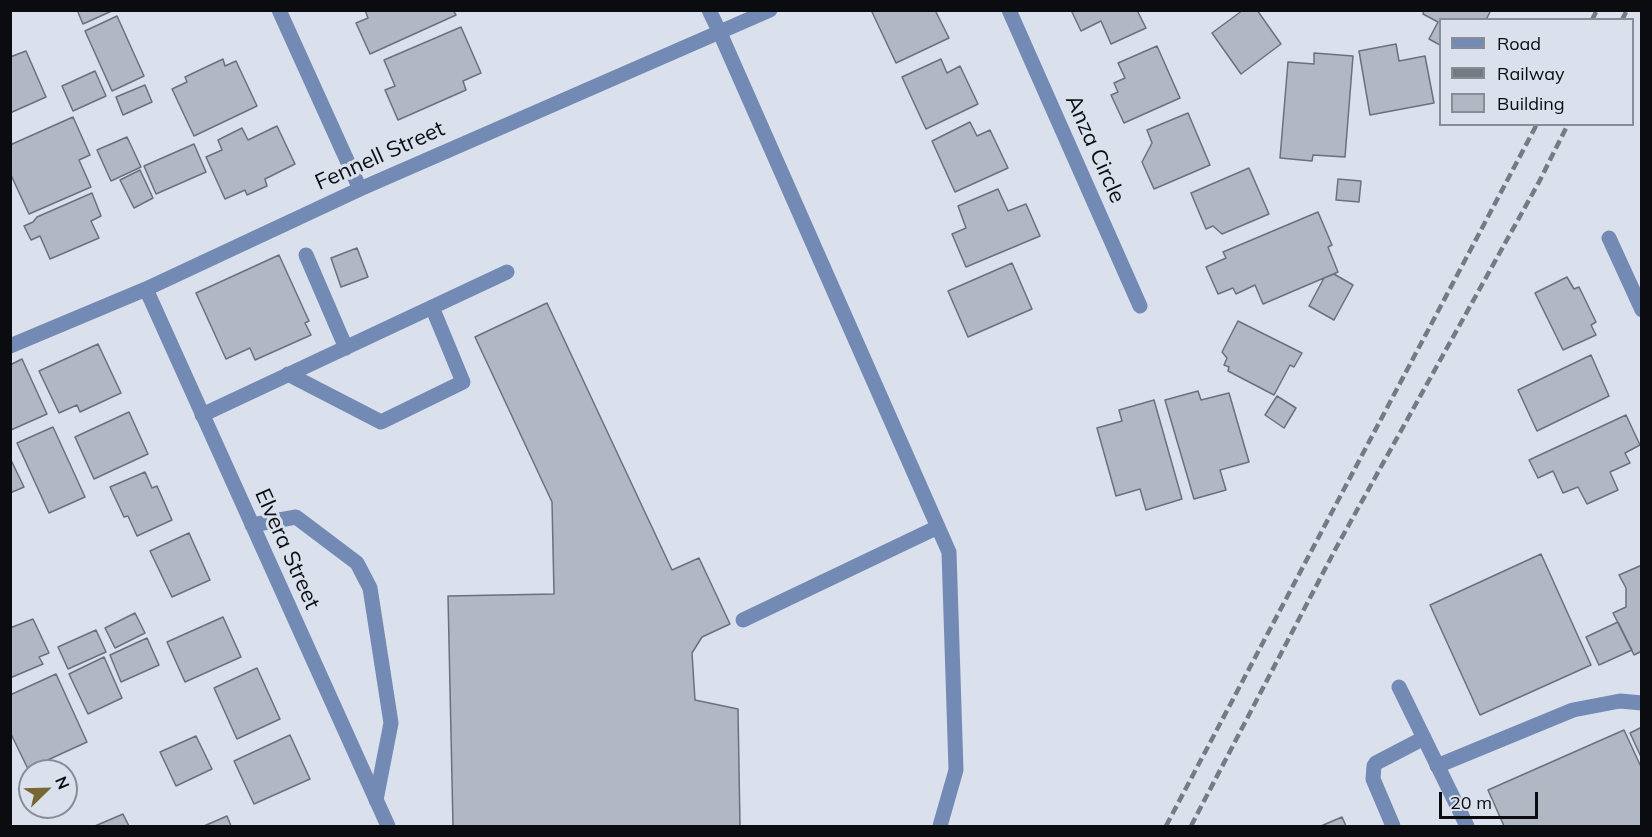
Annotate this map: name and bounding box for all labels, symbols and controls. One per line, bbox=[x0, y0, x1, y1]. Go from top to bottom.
legend bbox=[1439, 18, 1634, 126]
text: Road bbox=[1497, 32, 1541, 55]
text: Railway bbox=[1497, 62, 1565, 85]
street label: Anza Circle bbox=[1059, 91, 1131, 207]
text: Building bbox=[1497, 92, 1565, 115]
street label: Fennell Street bbox=[311, 116, 449, 196]
street label: Elvera Street bbox=[249, 485, 325, 613]
north arrow bbox=[18, 759, 78, 819]
text: N bbox=[51, 773, 74, 792]
scale bar bbox=[1442, 780, 1541, 818]
text: 20 m bbox=[1450, 791, 1492, 814]

